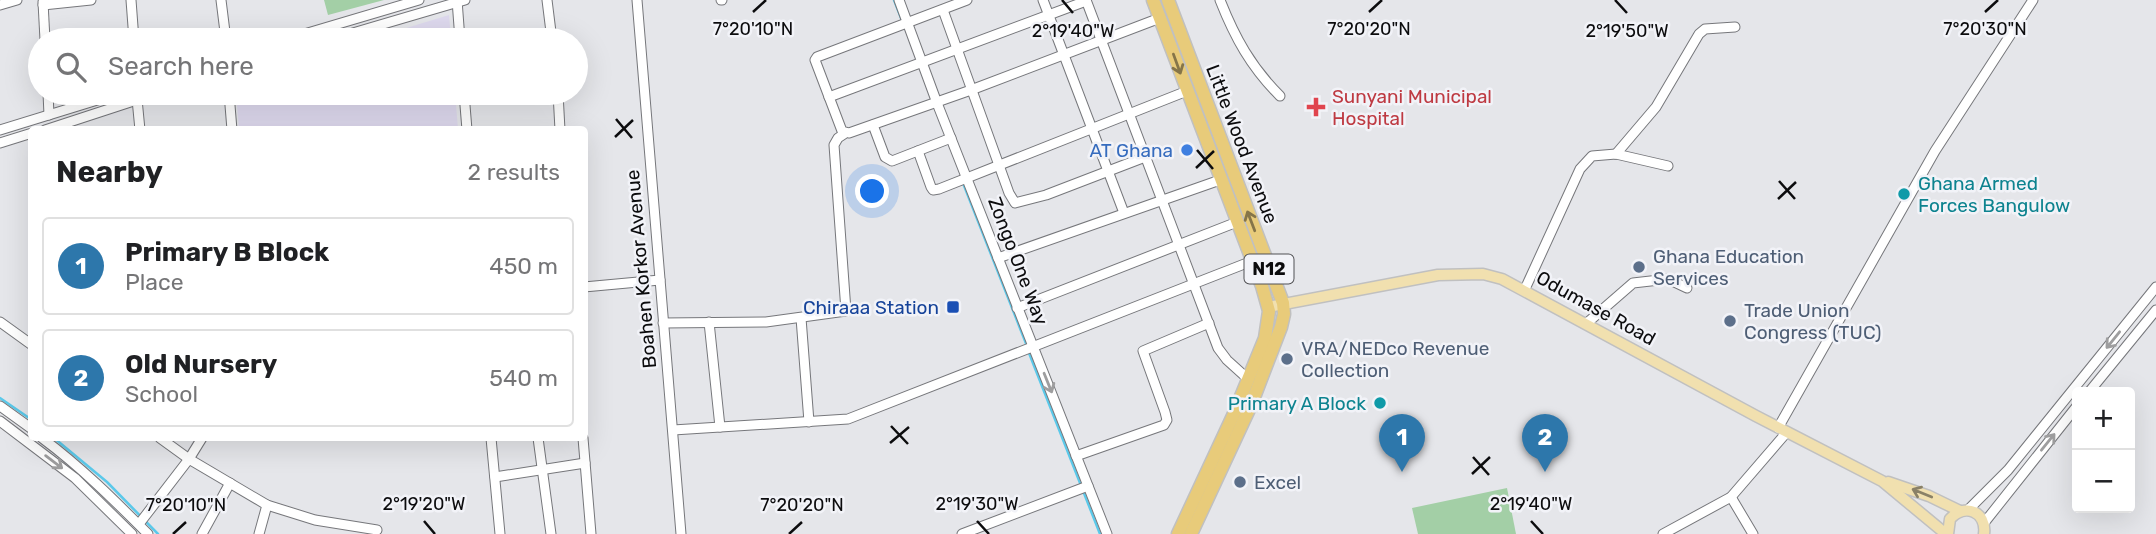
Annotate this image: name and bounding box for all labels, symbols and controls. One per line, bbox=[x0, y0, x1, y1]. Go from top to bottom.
text: 7°20'10"N bbox=[713, 18, 793, 40]
text: 7°20'20"N bbox=[1327, 18, 1411, 40]
text: 7°20'30"N bbox=[1943, 18, 2027, 40]
text: 2°19'40"W bbox=[1032, 20, 1114, 42]
text: 2°19'50"W bbox=[1585, 20, 1669, 42]
search box bbox=[28, 28, 588, 105]
icon: search bbox=[52, 48, 90, 86]
text: Search here bbox=[108, 51, 254, 82]
one-way arrow bbox=[1172, 52, 1184, 74]
street label: Little Wood Avenue bbox=[1201, 61, 1283, 227]
place label: Sunyani Municipal Hospital bbox=[1332, 85, 1492, 130]
marker: Sunyani Municipal Hospital bbox=[1306, 97, 1326, 117]
place label: AT Ghana bbox=[1089, 139, 1173, 162]
marker: AT Ghana bbox=[1179, 142, 1195, 158]
text: Nearby bbox=[56, 154, 163, 190]
text: 2 results bbox=[468, 158, 560, 186]
street label: Boahen Korkor Avenue bbox=[621, 169, 661, 369]
place label: Ghana Armed Forces Bangulow bbox=[1918, 172, 2070, 217]
your location bbox=[855, 174, 889, 208]
marker: Ghana Armed Forces Bangulow bbox=[1896, 186, 1912, 202]
street label: Zongo One Way bbox=[983, 194, 1053, 328]
one-way arrow bbox=[1244, 211, 1257, 233]
text: Primary B Block bbox=[125, 237, 329, 268]
place label: Ghana Education Services bbox=[1653, 245, 1804, 290]
text: 1 bbox=[75, 252, 87, 280]
text: 450 m bbox=[489, 252, 558, 280]
road number: N12 bbox=[1244, 255, 1294, 284]
marker: Ghana Education Services bbox=[1631, 259, 1647, 275]
street label: Odumase Road bbox=[1532, 266, 1660, 350]
text: Place bbox=[125, 268, 184, 296]
place label: Chiraaa Station bbox=[803, 296, 939, 319]
marker: Chiraaa Station bbox=[945, 299, 961, 315]
place label: Trade Union Congress (TUC) bbox=[1744, 299, 1882, 344]
marker: Trade Union Congress (TUC) bbox=[1722, 313, 1738, 329]
one-way arrow bbox=[2105, 330, 2121, 348]
place label: VRA/NEDco Revenue Collection bbox=[1301, 337, 1489, 382]
text: Old Nursery bbox=[125, 349, 277, 380]
marker: VRA/NEDco Revenue Collection bbox=[1279, 351, 1295, 367]
text: 2 bbox=[74, 364, 88, 392]
text: 540 m bbox=[489, 364, 558, 392]
one-way arrow bbox=[1042, 372, 1055, 394]
text: School bbox=[125, 380, 198, 408]
map controls bbox=[2072, 387, 2135, 513]
button: + bbox=[2072, 387, 2135, 450]
place label: Primary A Block bbox=[1228, 392, 1366, 415]
marker: Primary A Block bbox=[1372, 395, 1388, 411]
pin: 1 bbox=[1379, 414, 1425, 472]
pin: 2 bbox=[1522, 414, 1568, 472]
one-way arrow bbox=[2040, 434, 2056, 452]
button: − bbox=[2072, 450, 2135, 513]
one-way arrow bbox=[45, 454, 63, 469]
place label: Excel bbox=[1254, 471, 1301, 494]
marker: Excel bbox=[1232, 474, 1248, 490]
one-way arrow bbox=[1912, 486, 1933, 499]
text: 2°19'20"W bbox=[383, 493, 466, 515]
text: 2°19'30"W bbox=[935, 493, 1019, 515]
text: 2°19'40"W bbox=[1490, 493, 1572, 515]
text: 7°20'10"N bbox=[146, 494, 226, 516]
text: 7°20'20"N bbox=[760, 494, 844, 516]

